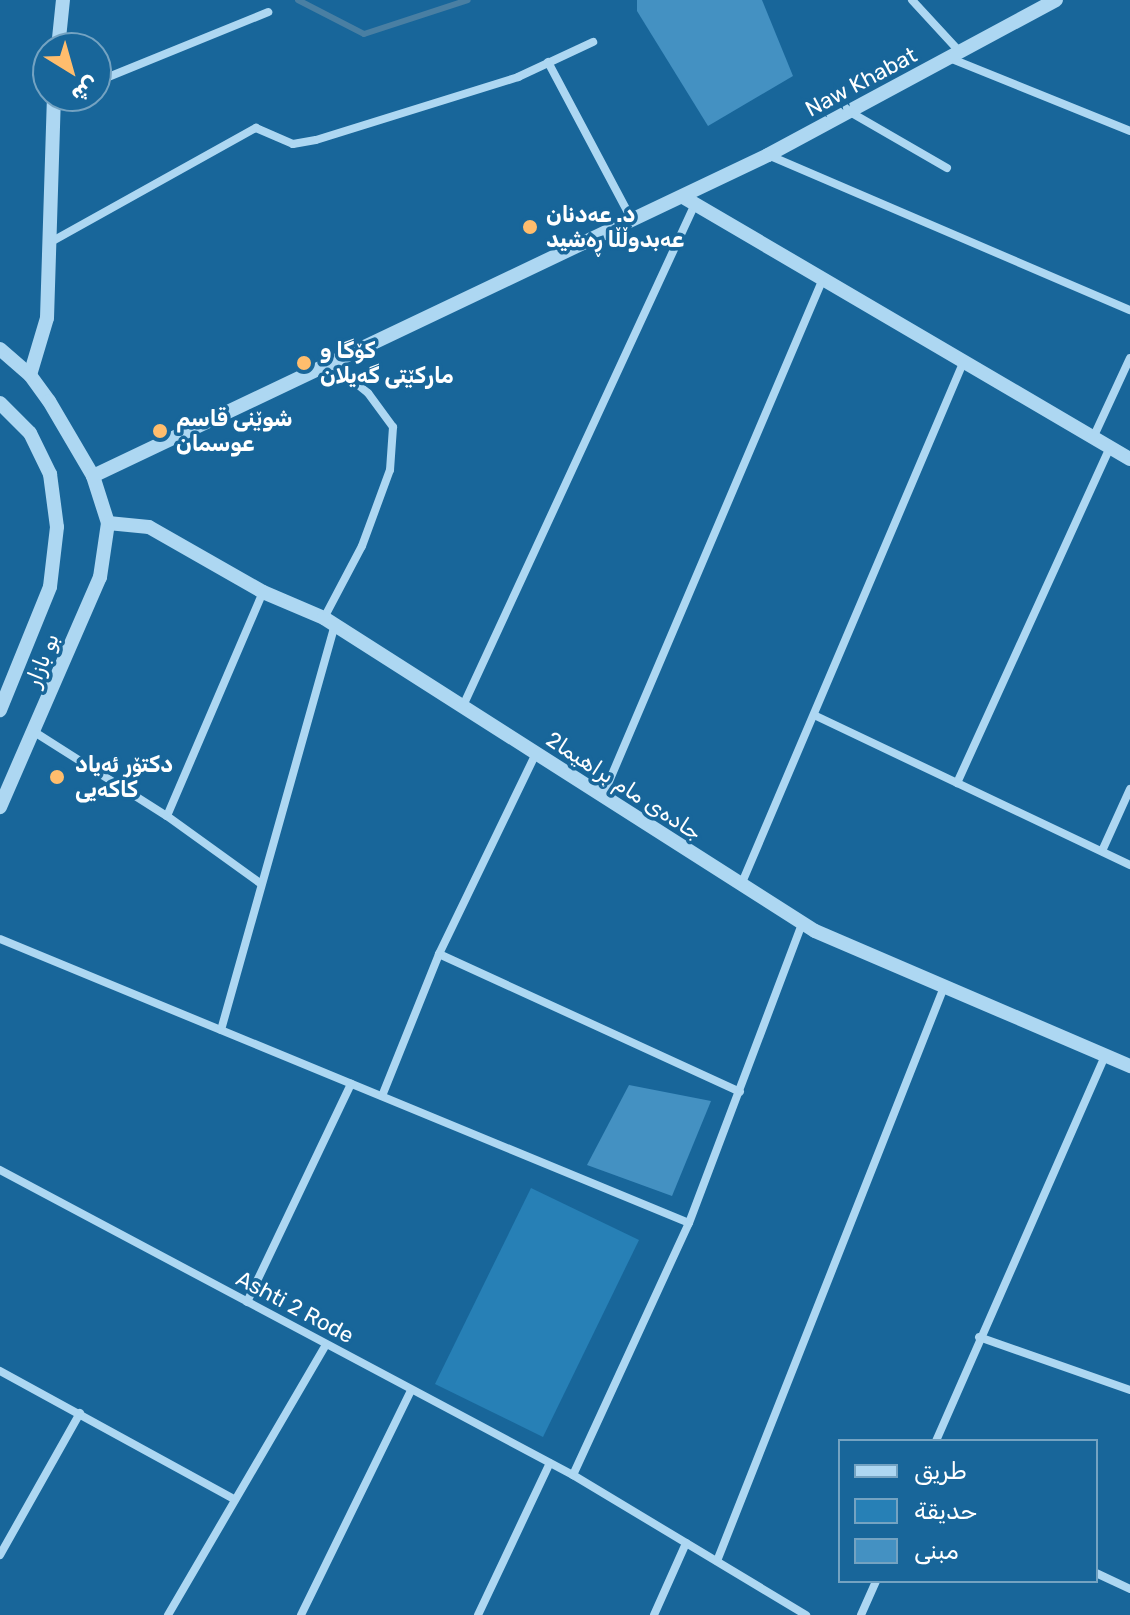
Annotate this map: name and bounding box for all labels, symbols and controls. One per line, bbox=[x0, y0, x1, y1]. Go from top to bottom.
north arrow bbox=[32, 32, 112, 112]
street label: Naw Khabat bbox=[801, 41, 921, 123]
text: ش bbox=[66, 71, 105, 109]
place label: د. عەدنان عەبدوڵڵا ڕەشید bbox=[546, 201, 684, 252]
marker: د. عەدنان عەبدوڵڵا ڕەشید bbox=[521, 218, 539, 236]
place label: کۆگا و مارکێتی گەیلان bbox=[320, 337, 454, 388]
marker: کۆگا و مارکێتی گەیلان bbox=[295, 354, 313, 372]
place label: شوێنی قاسم عوسمان bbox=[176, 405, 292, 456]
marker: شوێنی قاسم عوسمان bbox=[151, 422, 169, 440]
street label: بو بازار bbox=[19, 629, 65, 691]
street label: جادەی مام براهیما2 bbox=[541, 726, 707, 846]
place label: دکتۆر ئەیاد کاکەیی bbox=[75, 751, 173, 802]
marker: دکتۆر ئەیاد کاکەیی bbox=[46, 766, 68, 788]
street label: Ashti 2 Rode bbox=[232, 1265, 358, 1349]
legend bbox=[838, 1439, 1098, 1583]
text: طريق bbox=[914, 1457, 967, 1485]
text: حديقة bbox=[914, 1497, 977, 1525]
text: مبنى bbox=[914, 1537, 959, 1565]

